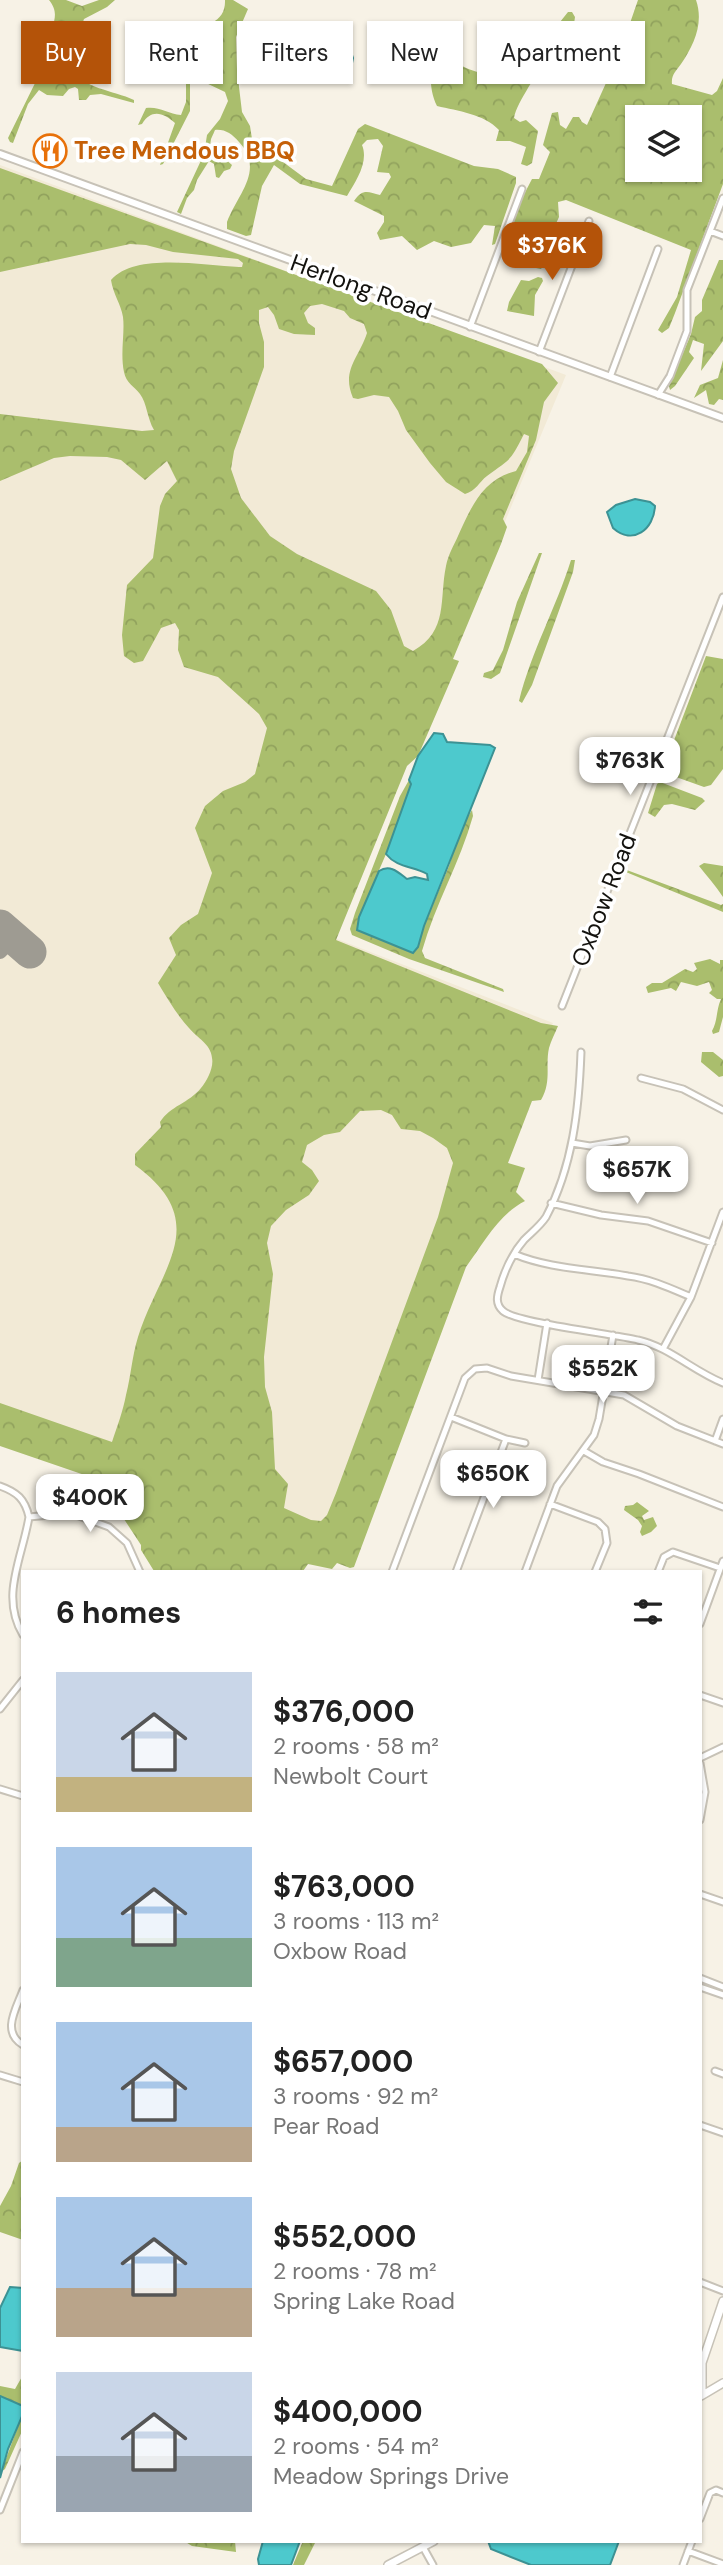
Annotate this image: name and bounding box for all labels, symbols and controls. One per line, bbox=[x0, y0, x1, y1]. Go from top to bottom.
chip: Buy bbox=[21, 21, 111, 84]
chip: Rent bbox=[125, 21, 223, 84]
chip: Filters bbox=[237, 21, 353, 84]
chip: New bbox=[367, 21, 463, 84]
chip: Apartment bbox=[477, 21, 645, 84]
map controls bbox=[625, 105, 702, 182]
button: layers bbox=[625, 105, 702, 182]
restaurant icon: Tree Mendous BBQ bbox=[31, 132, 69, 170]
place label: Tree Mendous BBQ bbox=[74, 135, 295, 166]
pin: $376K bbox=[503, 222, 601, 282]
text: $376K bbox=[517, 230, 587, 260]
street label: Herlong Road bbox=[286, 247, 436, 326]
pin: $763K bbox=[581, 738, 679, 797]
text: $763K bbox=[595, 745, 665, 775]
street label: Oxbow Road bbox=[564, 829, 643, 971]
pin: $657K bbox=[588, 1146, 686, 1206]
text: $657K bbox=[602, 1154, 672, 1184]
pin: $552K bbox=[554, 1346, 652, 1405]
text: $552K bbox=[568, 1353, 638, 1383]
pin: $650K bbox=[444, 1450, 542, 1510]
text: $650K bbox=[456, 1458, 530, 1488]
pin: $400K bbox=[41, 1474, 139, 1534]
text: $400K bbox=[52, 1482, 128, 1512]
text: 6 homes bbox=[56, 1593, 181, 1632]
icon: filters bbox=[629, 1593, 667, 1631]
text: $376,000 bbox=[273, 1692, 415, 1731]
icon: home bbox=[112, 1700, 196, 1784]
text: 2 rooms · 58 m² bbox=[273, 1731, 439, 1761]
text: Newbolt Court bbox=[273, 1761, 428, 1791]
text: $763,000 bbox=[273, 1867, 415, 1906]
icon: home bbox=[112, 1875, 196, 1959]
text: 3 rooms · 113 m² bbox=[273, 1906, 439, 1936]
text: Oxbow Road bbox=[273, 1936, 407, 1966]
text: $657,000 bbox=[273, 2042, 413, 2081]
icon: home bbox=[112, 2050, 196, 2134]
text: 3 rooms · 92 m² bbox=[273, 2081, 438, 2111]
text: Pear Road bbox=[273, 2111, 379, 2141]
text: $552,000 bbox=[273, 2217, 416, 2256]
icon: home bbox=[112, 2225, 196, 2309]
text: 2 rooms · 78 m² bbox=[273, 2256, 437, 2286]
text: Spring Lake Road bbox=[273, 2286, 455, 2316]
text: $400,000 bbox=[273, 2392, 423, 2431]
icon: home bbox=[112, 2400, 196, 2484]
text: 2 rooms · 54 m² bbox=[273, 2431, 439, 2461]
text: Meadow Springs Drive bbox=[273, 2461, 509, 2491]

